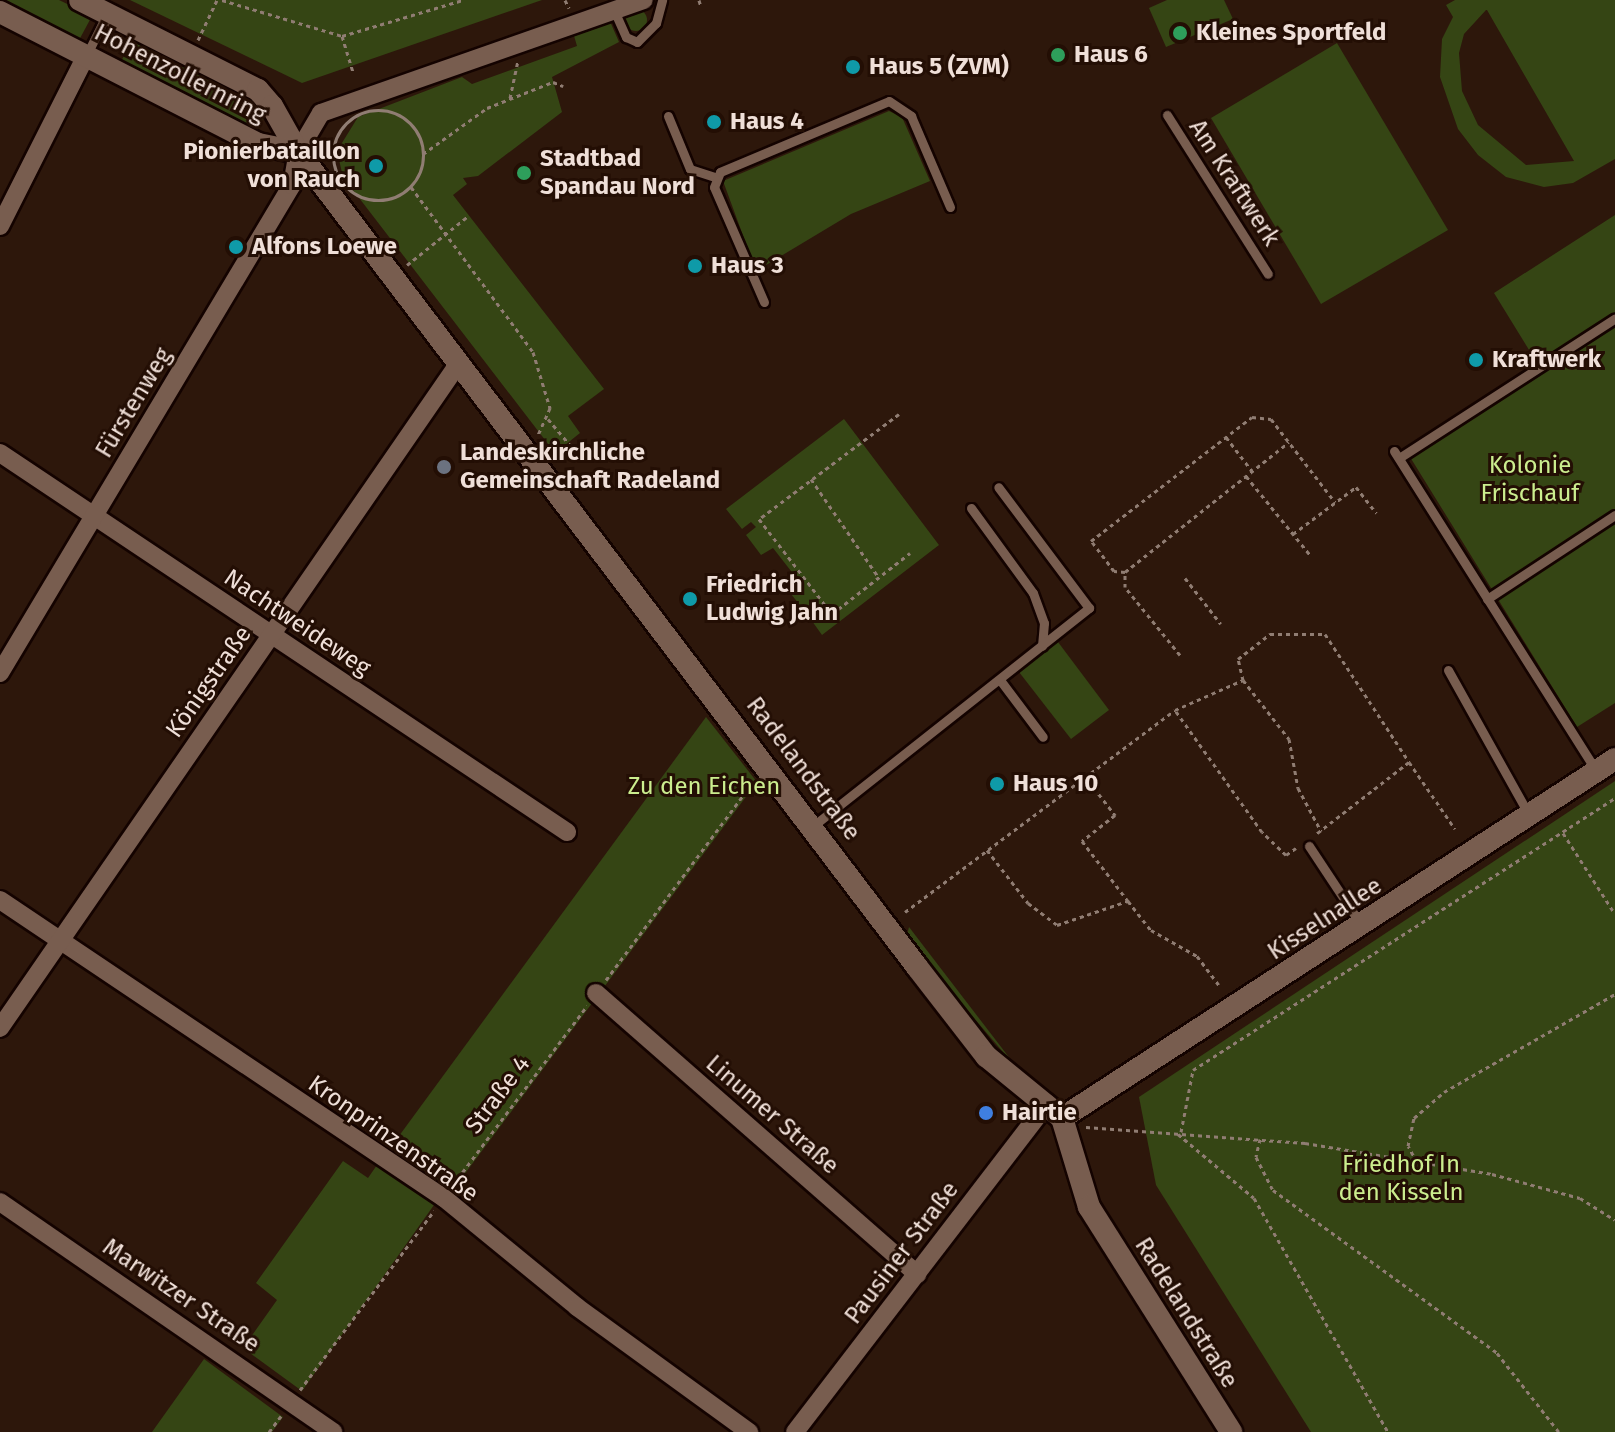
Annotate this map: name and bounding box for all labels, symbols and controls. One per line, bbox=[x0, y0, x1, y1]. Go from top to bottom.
street label: Hohenzollernring bbox=[89, 18, 271, 130]
place label: Kleines Sportfeld bbox=[1196, 19, 1387, 47]
marker: Kleines Sportfeld bbox=[1171, 24, 1189, 42]
place label: Haus 6 bbox=[1074, 41, 1148, 69]
marker: Haus 6 bbox=[1049, 46, 1067, 64]
place label: Haus 5 (ZVM) bbox=[869, 53, 1009, 81]
marker: Haus 5 (ZVM) bbox=[844, 58, 862, 76]
place label: Haus 4 bbox=[730, 108, 804, 136]
marker: Haus 4 bbox=[705, 113, 723, 131]
street label: Am Kraftwerk bbox=[1182, 114, 1286, 252]
place label: Pionierbataillon von Rauch bbox=[183, 138, 360, 194]
place label: Stadtbad Spandau Nord bbox=[540, 145, 695, 201]
marker: Pionierbataillon von Rauch bbox=[367, 157, 385, 175]
marker: Stadtbad Spandau Nord bbox=[515, 164, 533, 182]
place label: Alfons Loewe bbox=[252, 233, 397, 261]
marker: Alfons Loewe bbox=[227, 238, 245, 256]
place label: Haus 3 bbox=[711, 252, 784, 280]
marker: Haus 3 bbox=[686, 257, 704, 275]
street label: Fürstenweg bbox=[90, 343, 178, 463]
place label: Kraftwerk bbox=[1492, 346, 1601, 374]
marker: Kraftwerk bbox=[1467, 351, 1485, 369]
place label: Landeskirchliche Gemeinschaft Radeland bbox=[460, 439, 720, 495]
park label: Kolonie Frischauf bbox=[1481, 452, 1579, 508]
marker: Landeskirchliche Gemeinschaft Radeland bbox=[435, 458, 453, 476]
street label: Nachtweideweg bbox=[218, 563, 376, 683]
place label: Friedrich Ludwig Jahn bbox=[706, 571, 838, 627]
marker: Friedrich Ludwig Jahn bbox=[681, 590, 699, 608]
street label: Königstraße bbox=[160, 621, 258, 743]
street label: Radelandstraße bbox=[740, 692, 866, 846]
place label: Haus 10 bbox=[1013, 770, 1098, 798]
park label: Zu den Eichen bbox=[628, 773, 780, 801]
marker: Haus 10 bbox=[988, 775, 1006, 793]
street label: Kisselnallee bbox=[1263, 871, 1387, 967]
street label: Linumer Straße bbox=[700, 1049, 844, 1181]
street label: Straße 4 bbox=[460, 1051, 536, 1139]
street label: Kronprinzenstraße bbox=[302, 1069, 484, 1209]
place label: Hairtie bbox=[1002, 1099, 1077, 1127]
marker: Hairtie bbox=[977, 1104, 995, 1122]
park label: Friedhof In den Kisseln bbox=[1338, 1151, 1464, 1207]
street label: Pausiner Straße bbox=[839, 1176, 965, 1330]
street label: Marwitzer Straße bbox=[97, 1233, 265, 1359]
street label: Radelandstraße bbox=[1128, 1233, 1244, 1393]

